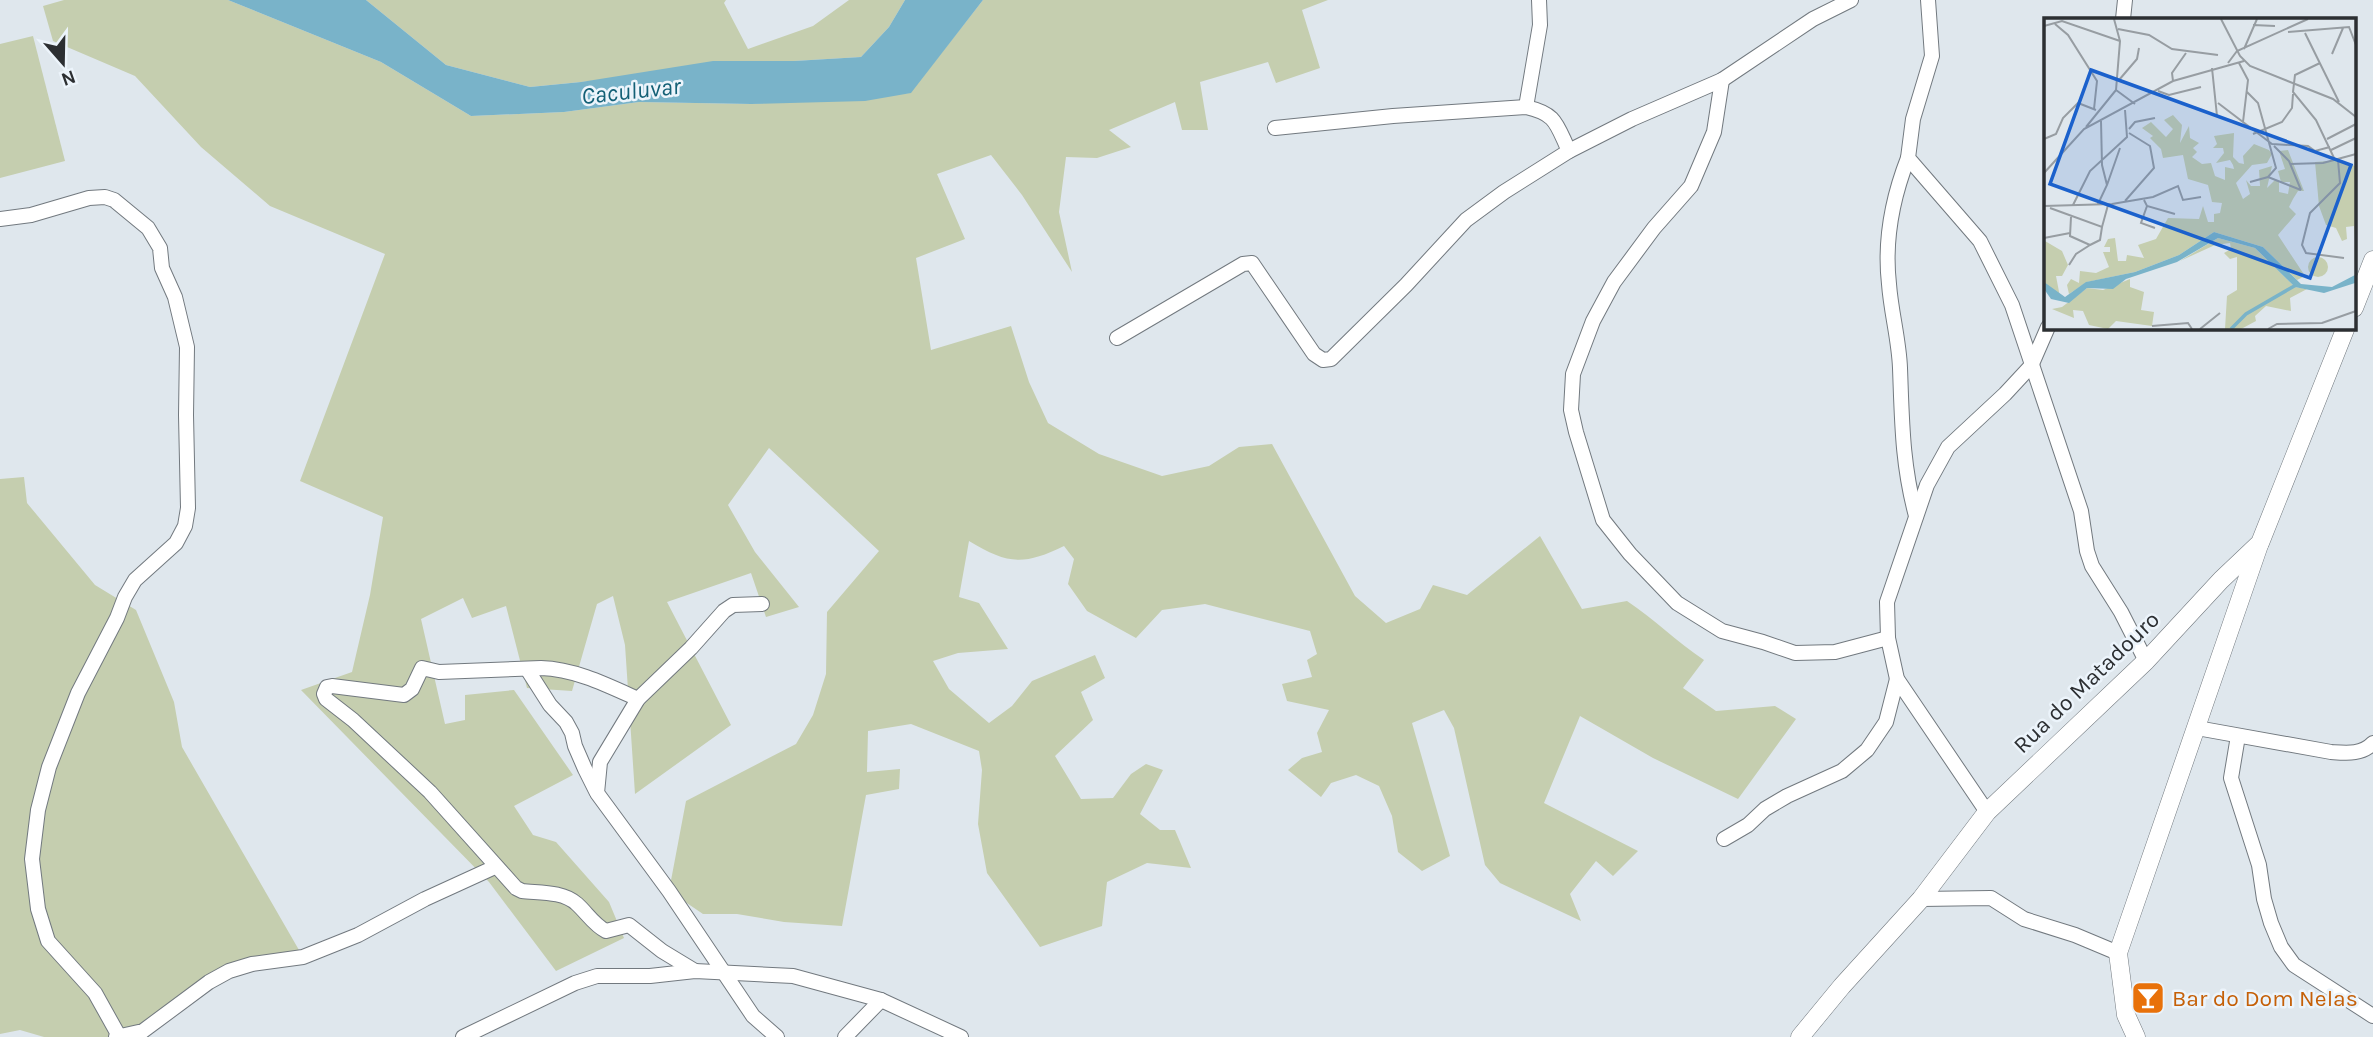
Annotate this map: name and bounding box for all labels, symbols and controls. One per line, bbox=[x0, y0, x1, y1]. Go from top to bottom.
inset map bbox=[2044, 18, 2356, 329]
north arrow bbox=[28, 28, 98, 98]
text: N bbox=[58, 65, 79, 91]
water label: Caculuvar bbox=[580, 72, 683, 110]
street label: Rua do Matadouro bbox=[2008, 606, 2165, 759]
bar icon: Bar do Dom Nelas bbox=[2129, 979, 2167, 1017]
place label: Bar do Dom Nelas bbox=[2172, 985, 2358, 1012]

